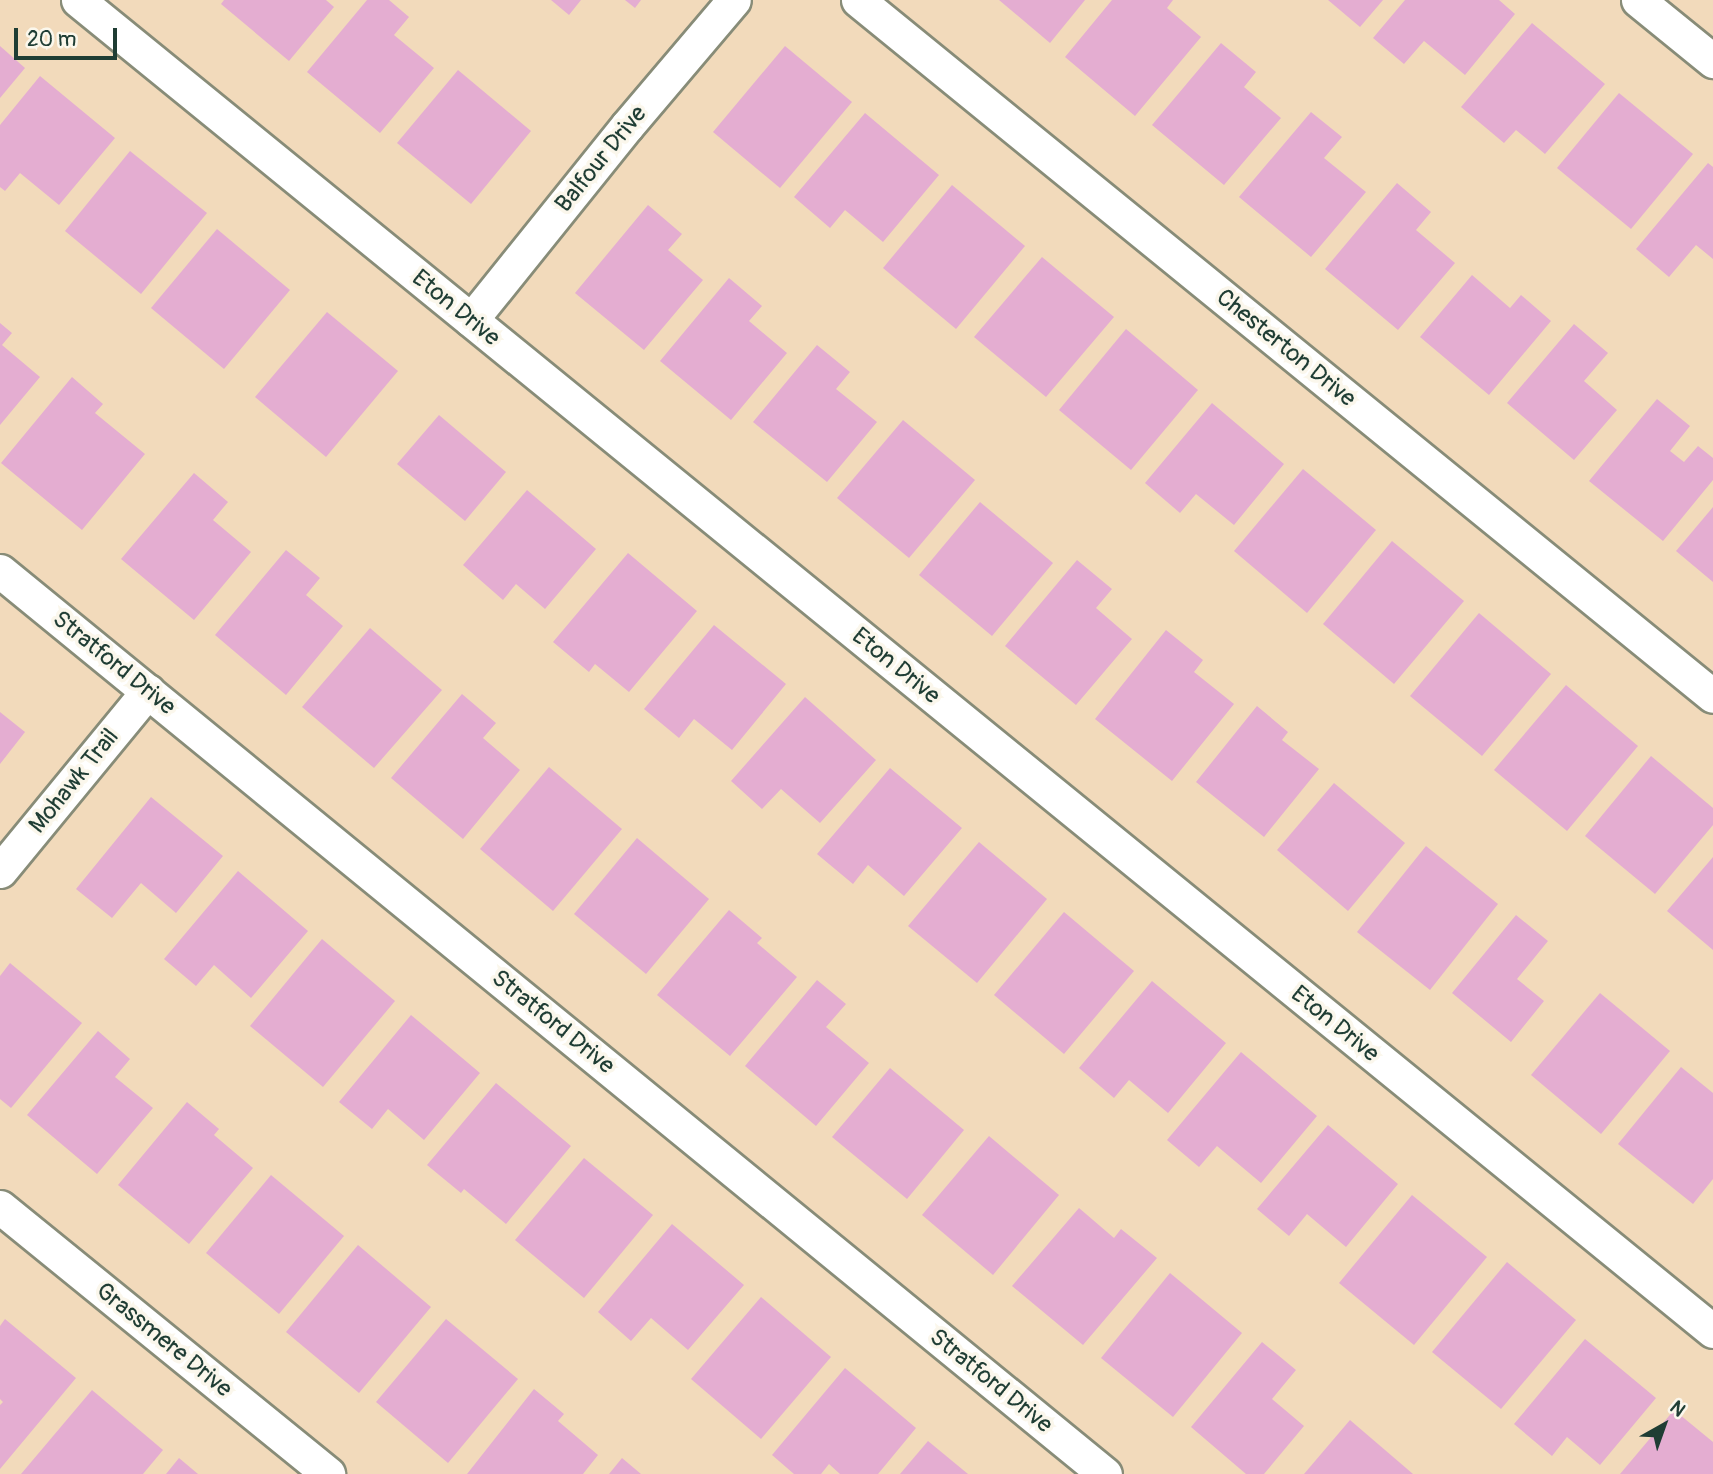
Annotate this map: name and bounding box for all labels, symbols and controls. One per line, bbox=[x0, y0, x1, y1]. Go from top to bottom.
scale bar bbox=[18, 14, 121, 58]
text: 20 m bbox=[27, 26, 76, 53]
street label: Balfour Drive bbox=[549, 100, 653, 218]
street label: Eton Drive bbox=[406, 264, 506, 352]
street label: Chesterton Drive bbox=[1210, 283, 1362, 413]
street label: Stratford Drive bbox=[47, 605, 181, 721]
street label: Eton Drive bbox=[846, 622, 946, 710]
street label: Mohawk Trail bbox=[23, 723, 125, 839]
street label: Stratford Drive bbox=[486, 964, 620, 1080]
street label: Eton Drive bbox=[1285, 980, 1385, 1068]
street label: Grassmere Drive bbox=[90, 1276, 238, 1404]
street label: Stratford Drive bbox=[924, 1323, 1058, 1439]
north arrow bbox=[1629, 1390, 1699, 1460]
text: N bbox=[1665, 1396, 1690, 1422]

